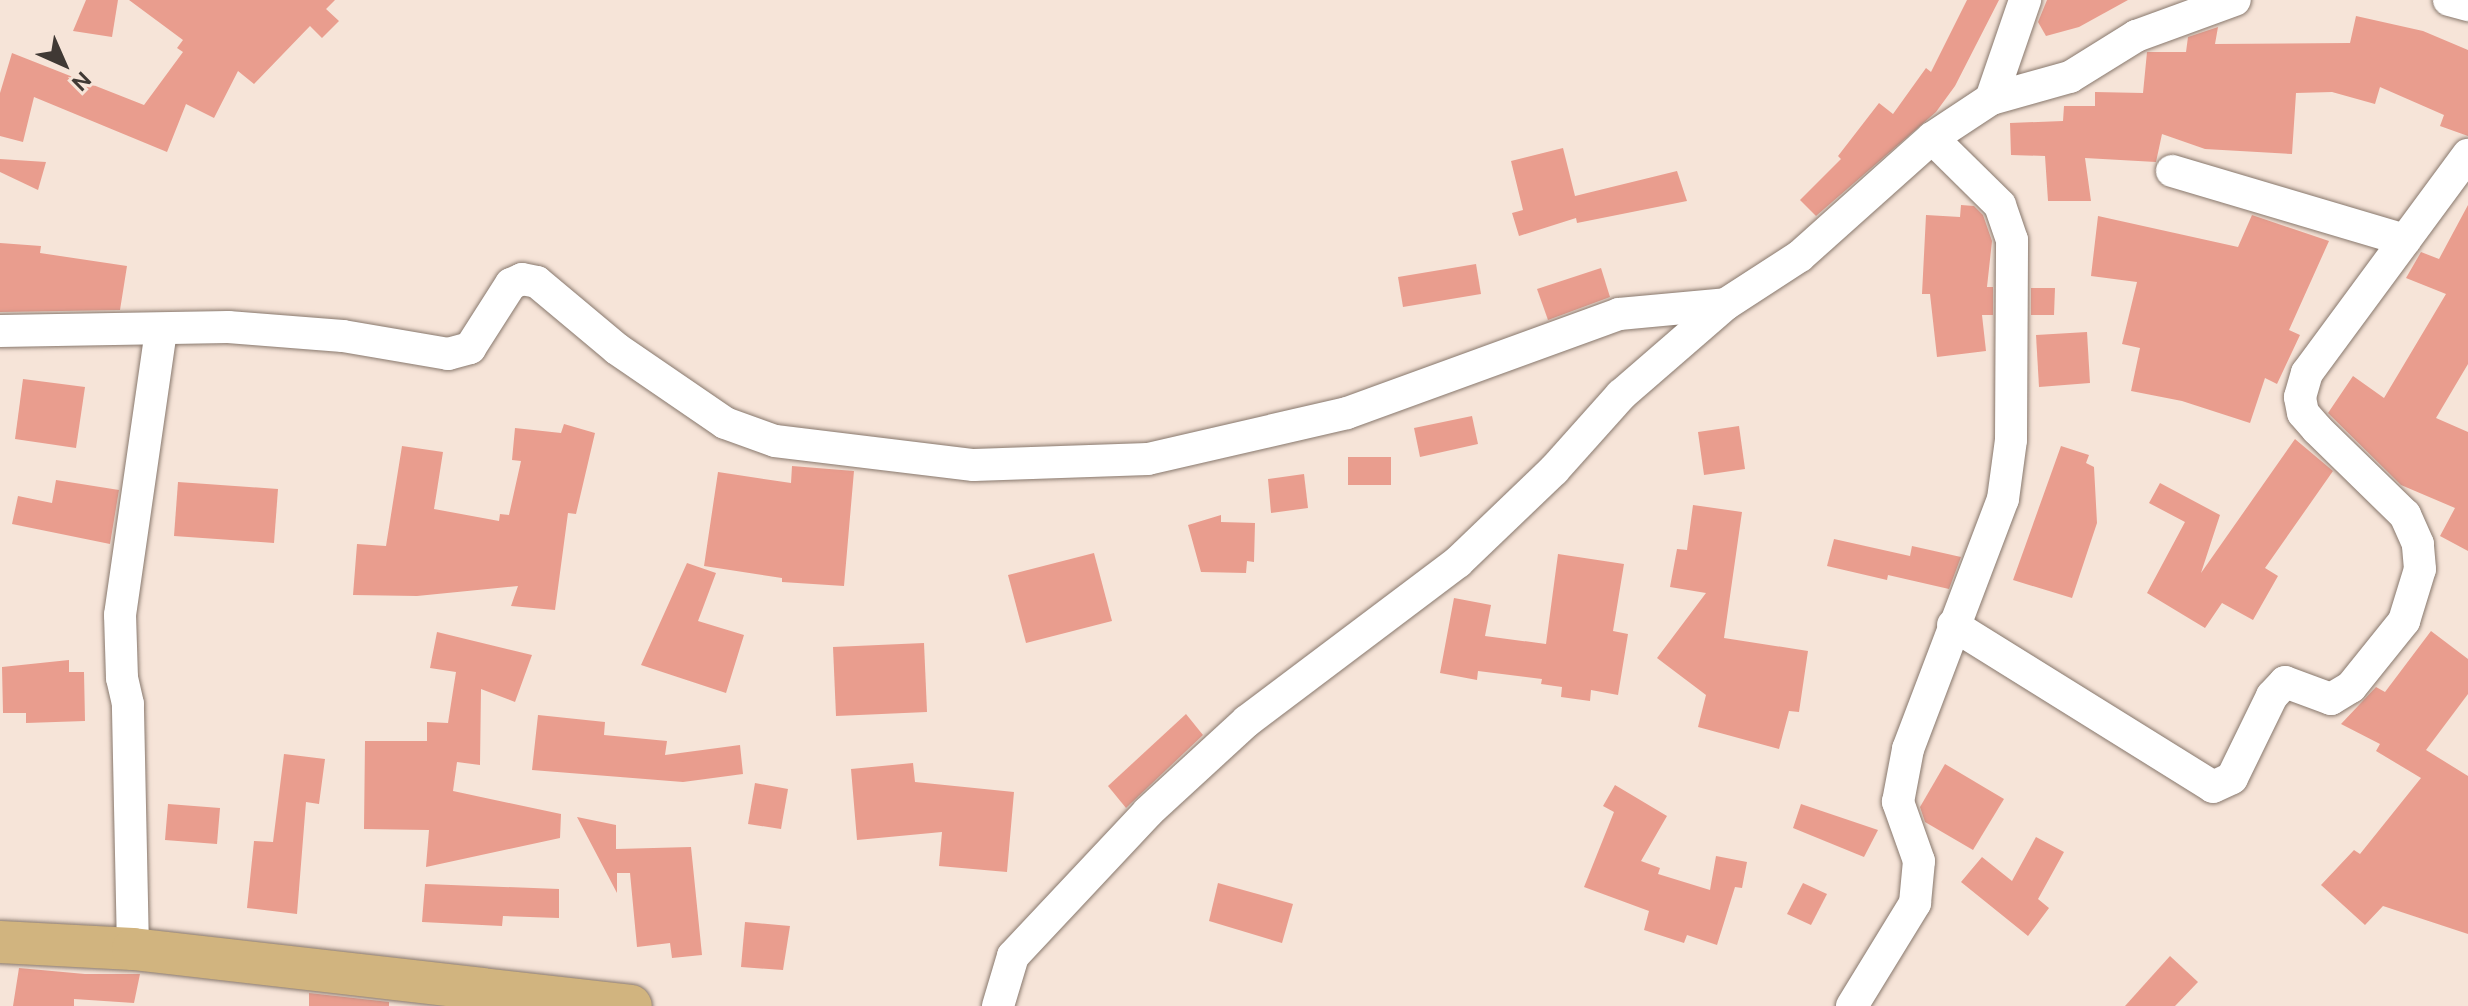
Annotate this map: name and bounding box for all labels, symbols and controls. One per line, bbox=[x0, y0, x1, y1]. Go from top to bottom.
north arrow bbox=[24, 24, 104, 104]
text: N bbox=[65, 65, 97, 97]

